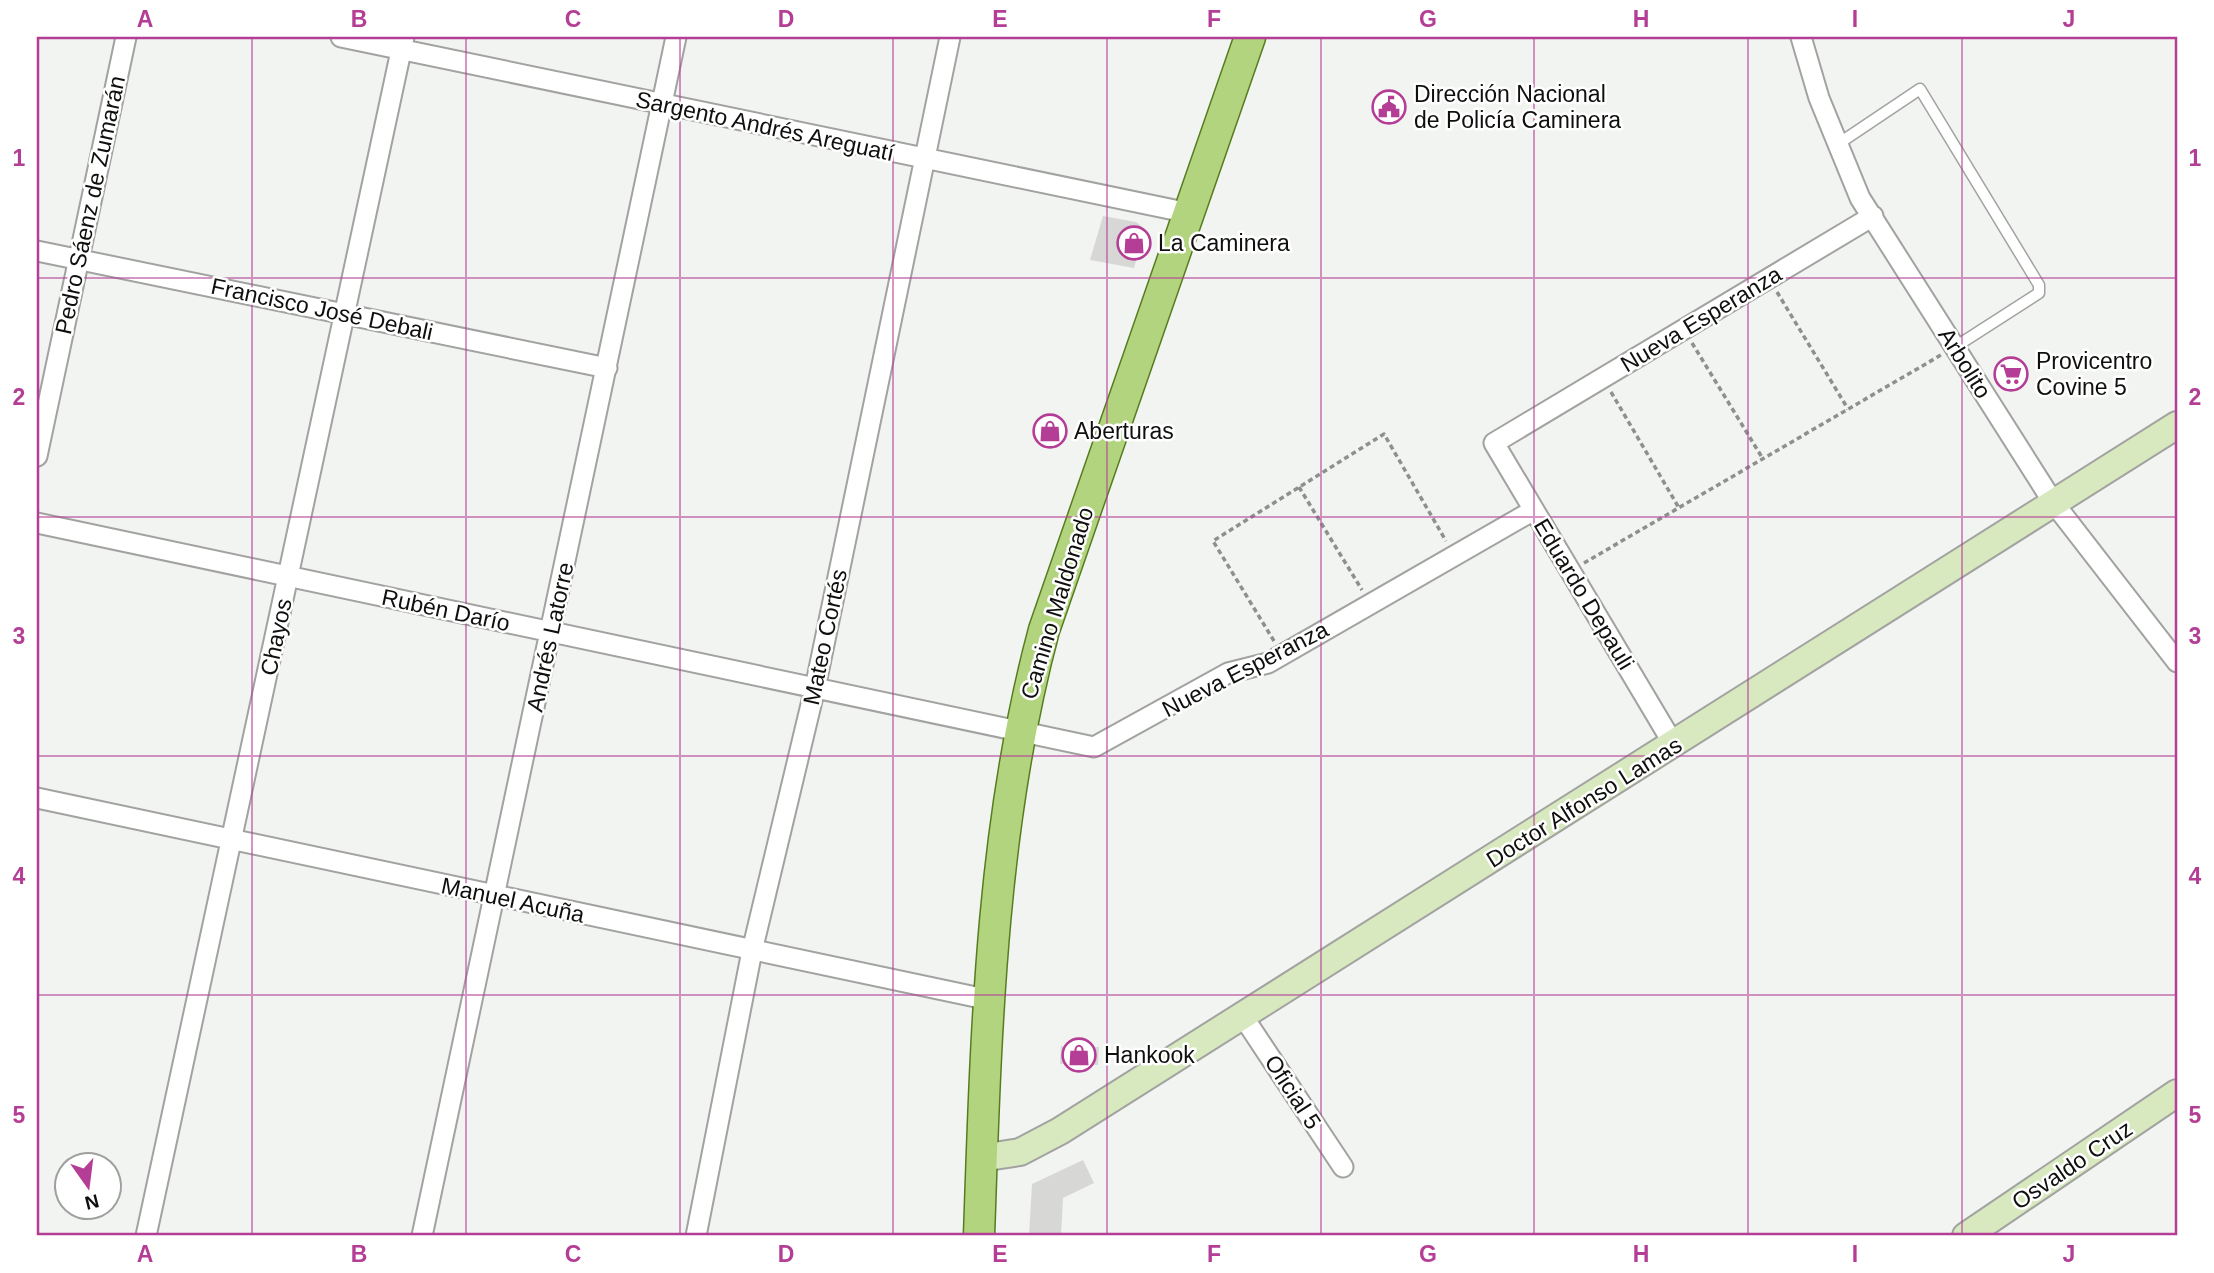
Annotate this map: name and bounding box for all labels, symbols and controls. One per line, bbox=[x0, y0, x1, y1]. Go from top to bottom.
text: A bbox=[137, 6, 153, 32]
text: B bbox=[351, 6, 367, 32]
text: C bbox=[565, 6, 581, 32]
text: D bbox=[778, 6, 794, 32]
text: E bbox=[992, 6, 1008, 32]
text: F bbox=[1207, 6, 1221, 32]
text: G bbox=[1419, 6, 1437, 32]
text: H bbox=[1633, 6, 1649, 32]
text: I bbox=[1852, 6, 1858, 32]
text: J bbox=[2063, 6, 2075, 32]
street label: Pedro Sáenz de Zumarán bbox=[50, 73, 130, 337]
place label: Dirección Nacional de Policía Caminera bbox=[1414, 81, 1621, 133]
street label: Sargento Andrés Areguatí bbox=[633, 86, 897, 166]
public building icon: Dirección Nacional de Policía Caminera bbox=[1370, 88, 1408, 126]
text: 1 bbox=[13, 145, 26, 171]
text: 1 bbox=[2189, 145, 2202, 171]
shop icon: La Caminera bbox=[1115, 224, 1153, 262]
place label: La Caminera bbox=[1158, 230, 1290, 256]
street label: Nueva Esperanza bbox=[1616, 261, 1786, 377]
street label: Francisco José Debali bbox=[209, 273, 435, 345]
street label: Arbolito bbox=[1933, 323, 1997, 403]
place label: Provicentro Covine 5 bbox=[2036, 348, 2152, 400]
supermarket icon: Provicentro Covine 5 bbox=[1992, 355, 2030, 393]
text: 2 bbox=[13, 384, 25, 410]
text: 2 bbox=[2189, 384, 2201, 410]
shop icon: Aberturas bbox=[1031, 412, 1069, 450]
place label: Aberturas bbox=[1074, 418, 1174, 444]
street label: Camino Maldonado bbox=[1015, 504, 1099, 702]
street label: Eduardo Depauli bbox=[1529, 514, 1639, 674]
street label: Andrés Latorre bbox=[521, 560, 579, 714]
street label: Mateo Cortés bbox=[798, 567, 852, 707]
street label: Rubén Darío bbox=[380, 584, 512, 636]
street label: Chayos bbox=[255, 596, 297, 678]
street label: Nueva Esperanza bbox=[1158, 616, 1333, 722]
text: 3 bbox=[13, 623, 25, 649]
text: 3 bbox=[2189, 623, 2201, 649]
street label: Doctor Alfonso Lamas bbox=[1482, 731, 1686, 873]
text: 4 bbox=[13, 863, 26, 889]
text: 4 bbox=[2189, 863, 2202, 889]
street label: Manuel Acuña bbox=[439, 872, 587, 928]
shop icon: Hankook bbox=[1060, 1036, 1098, 1074]
place label: Hankook bbox=[1104, 1042, 1195, 1068]
street label: Oficial 5 bbox=[1259, 1050, 1327, 1134]
text: 5 bbox=[13, 1102, 26, 1128]
text: 5 bbox=[2189, 1102, 2202, 1128]
street label: Osvaldo Cruz bbox=[2007, 1115, 2137, 1215]
north arrow bbox=[52, 1150, 122, 1220]
text: N bbox=[83, 1190, 101, 1214]
text: A bbox=[137, 1241, 153, 1267]
text: B bbox=[351, 1241, 367, 1267]
text: C bbox=[565, 1241, 581, 1267]
text: D bbox=[778, 1241, 794, 1267]
text: E bbox=[992, 1241, 1008, 1267]
text: F bbox=[1207, 1241, 1221, 1267]
text: G bbox=[1419, 1241, 1437, 1267]
text: H bbox=[1633, 1241, 1649, 1267]
text: I bbox=[1852, 1241, 1858, 1267]
text: J bbox=[2063, 1241, 2075, 1267]

